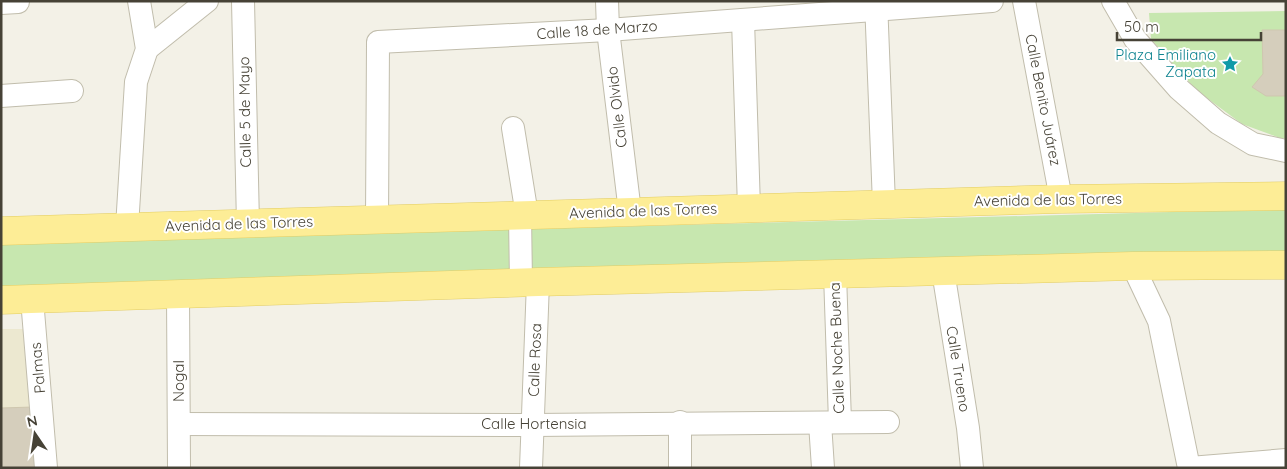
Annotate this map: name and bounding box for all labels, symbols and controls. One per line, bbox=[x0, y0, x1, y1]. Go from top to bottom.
scale bar bbox=[1117, 10, 1261, 42]
street label: Calle 18 de Marzo bbox=[536, 16, 658, 43]
text: 50 m bbox=[1124, 17, 1159, 36]
street label: Calle Benito Juárez bbox=[1021, 32, 1066, 167]
place label: Plaza Emiliano Zapata bbox=[1115, 45, 1216, 81]
place icon: Plaza Emiliano Zapata bbox=[1220, 54, 1240, 74]
street label: Calle 5 de Mayo bbox=[234, 56, 255, 168]
street label: Calle Olvido bbox=[602, 65, 631, 149]
street label: Avenida de las Torres bbox=[974, 189, 1122, 210]
street label: Avenida de las Torres bbox=[569, 198, 717, 223]
street label: Avenida de las Torres bbox=[165, 211, 313, 236]
street label: Calle Noche Buena bbox=[825, 282, 848, 414]
street label: Calle Rosa bbox=[524, 323, 545, 397]
street label: Calle Trueno bbox=[942, 325, 975, 413]
street label: Palmas bbox=[26, 342, 49, 394]
street label: Nogal bbox=[169, 360, 188, 402]
north arrow bbox=[10, 409, 60, 459]
text: N bbox=[25, 411, 39, 431]
street label: Calle Hortensia bbox=[481, 414, 587, 433]

